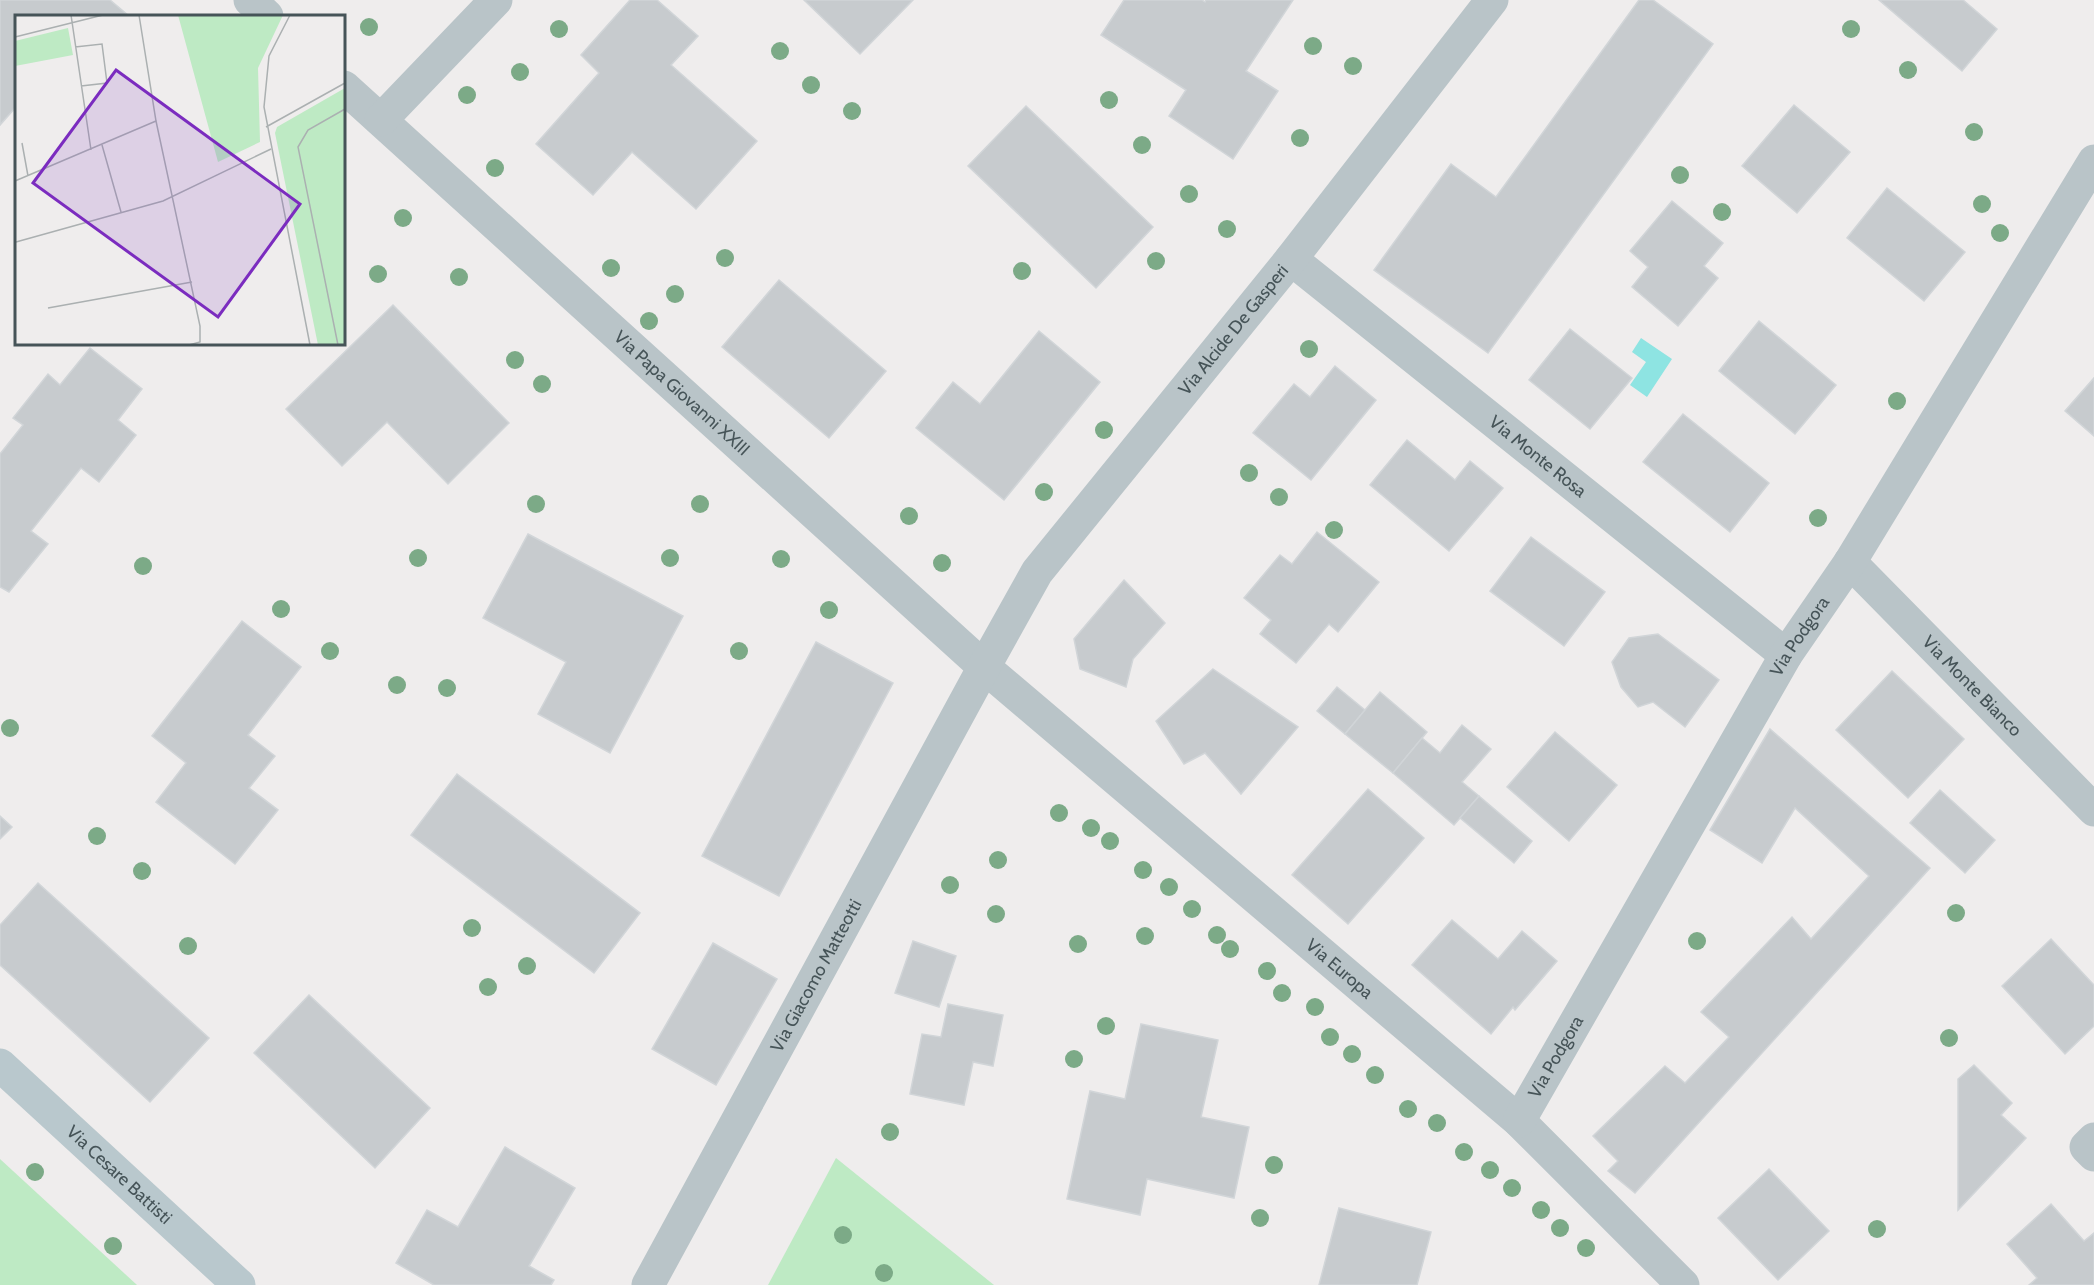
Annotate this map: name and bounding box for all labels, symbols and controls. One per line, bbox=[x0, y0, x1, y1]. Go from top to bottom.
inset map bbox=[15, 15, 345, 345]
street label: Via Alcide De Gasperi bbox=[1174, 260, 1293, 400]
street label: Via Papa Giovanni XXIII bbox=[609, 326, 754, 460]
street label: Via Monte Rosa bbox=[1485, 411, 1591, 502]
street label: Via Podgora bbox=[1765, 592, 1834, 680]
street label: Via Monte Bianco bbox=[1918, 631, 2027, 741]
street label: Via Giacomo Matteotti bbox=[766, 896, 867, 1056]
street label: Via Europa bbox=[1301, 934, 1378, 1004]
street label: Via Podgora bbox=[1524, 1011, 1588, 1102]
street label: Via Cesare Battisti bbox=[62, 1121, 177, 1229]

